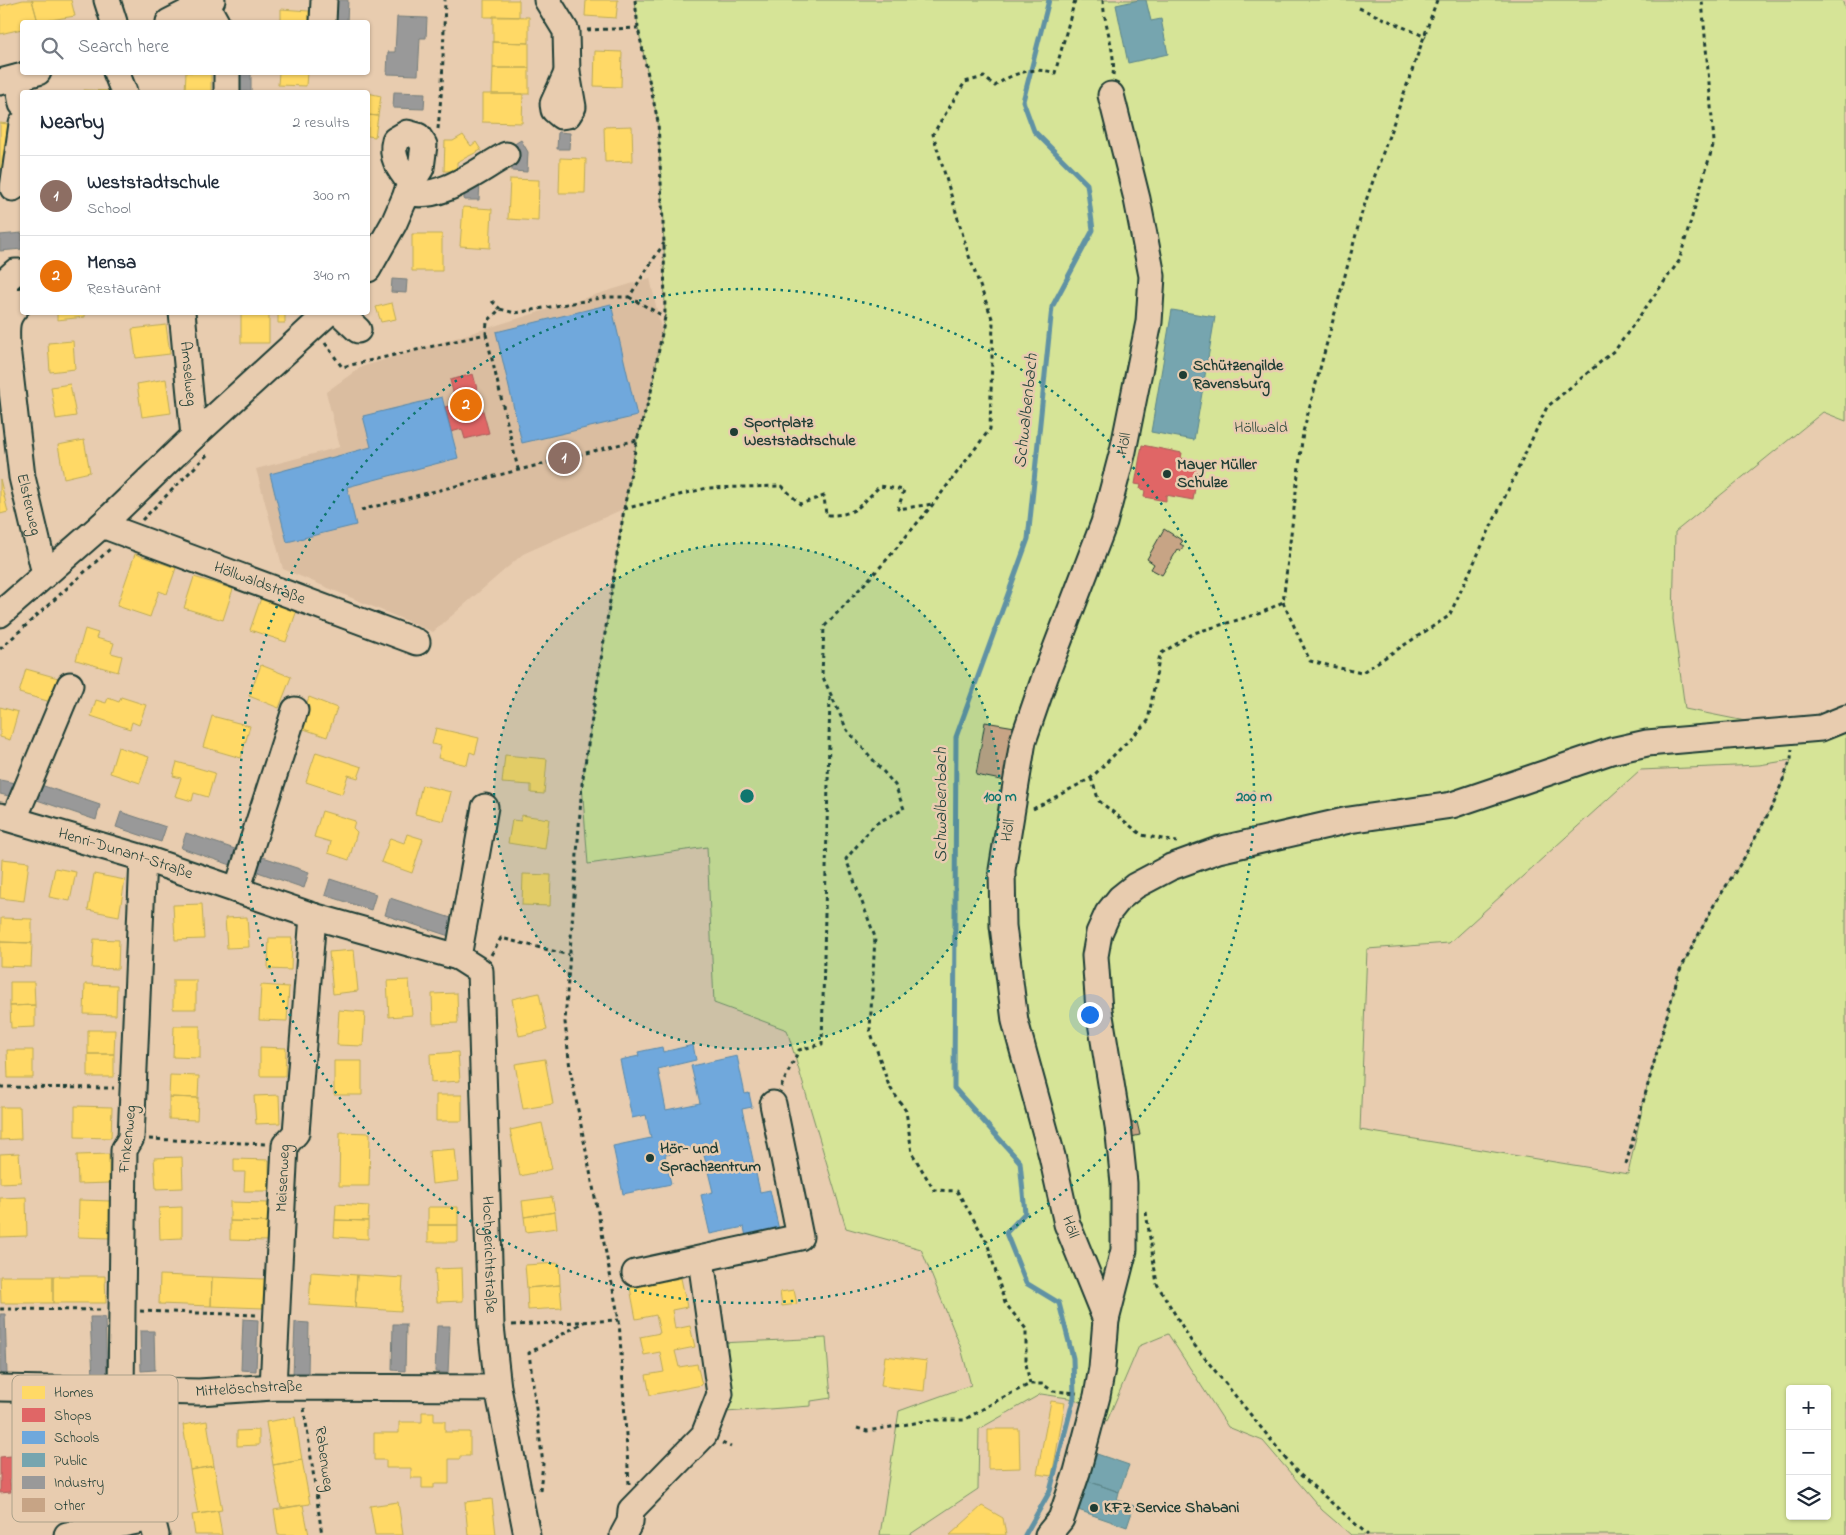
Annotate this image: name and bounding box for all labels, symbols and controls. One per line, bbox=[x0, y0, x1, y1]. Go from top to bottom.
search box bbox=[20, 20, 370, 75]
icon: search bbox=[38, 34, 66, 62]
text: Search here bbox=[78, 34, 169, 61]
text: Nearby bbox=[40, 108, 104, 138]
text: 2 results bbox=[292, 111, 350, 135]
text: Weststadtschule bbox=[87, 170, 219, 197]
text: 1 bbox=[53, 184, 59, 208]
text: 300 m bbox=[313, 184, 350, 208]
text: School bbox=[87, 197, 131, 221]
text: Mensa bbox=[87, 250, 136, 277]
text: 2 bbox=[52, 264, 60, 288]
text: 340 m bbox=[313, 264, 350, 288]
text: Restaurant bbox=[87, 277, 161, 301]
street label: Amselweg bbox=[173, 340, 203, 407]
water label: Schwalbenbach bbox=[1008, 352, 1046, 469]
place label: Schützengilde Ravensburg bbox=[1192, 354, 1284, 397]
marker: Schützengilde Ravensburg bbox=[1177, 369, 1189, 381]
pin: 2 bbox=[450, 386, 482, 424]
place label: Sportplatz Weststadtschule bbox=[744, 411, 856, 453]
park label: Höllwald bbox=[1234, 416, 1288, 440]
marker: Sportplatz Weststadtschule bbox=[728, 426, 740, 438]
street label: Höll bbox=[1110, 430, 1138, 457]
pin: 1 bbox=[548, 439, 580, 477]
place label: Mayer Müller Schulze bbox=[1177, 453, 1258, 495]
marker: Mayer Müller Schulze bbox=[1161, 468, 1173, 480]
street label: Elsterweg bbox=[10, 471, 47, 538]
street label: Höllwaldstraße bbox=[210, 556, 309, 612]
water label: Schwalbenbach bbox=[929, 747, 955, 862]
text: 100 m bbox=[983, 786, 1017, 808]
text: 200 m bbox=[1235, 786, 1272, 808]
centre of rings bbox=[738, 787, 756, 805]
street label: Höll bbox=[995, 817, 1022, 844]
street label: Henri-Dunant-Straße bbox=[55, 822, 197, 886]
your location bbox=[1077, 1002, 1103, 1028]
street label: Finkenweg bbox=[112, 1104, 143, 1175]
place label: Hör- und Sprachzentrum bbox=[660, 1137, 761, 1179]
street label: Meisenweg bbox=[270, 1144, 297, 1213]
marker: Hör- und Sprachzentrum bbox=[644, 1152, 656, 1164]
street label: Hochgerichtstraße bbox=[475, 1195, 503, 1314]
street label: Höll bbox=[1055, 1213, 1085, 1242]
legend bbox=[12, 1375, 178, 1522]
street label: Mittelöschstraße bbox=[195, 1375, 303, 1404]
text: Homes bbox=[54, 1383, 94, 1404]
map controls bbox=[1786, 1385, 1831, 1520]
button: + bbox=[1786, 1385, 1831, 1430]
text: Shops bbox=[54, 1406, 92, 1427]
street label: Rabenweg bbox=[308, 1425, 340, 1493]
text: Schools bbox=[54, 1428, 99, 1449]
button: − bbox=[1786, 1430, 1831, 1475]
text: Public bbox=[54, 1451, 88, 1472]
text: Industry bbox=[54, 1473, 104, 1495]
button: layers bbox=[1786, 1475, 1831, 1520]
text: Other bbox=[54, 1496, 86, 1517]
place label: KFZ Service Shabani bbox=[1104, 1496, 1239, 1520]
marker: KFZ Service Shabani bbox=[1088, 1502, 1100, 1514]

